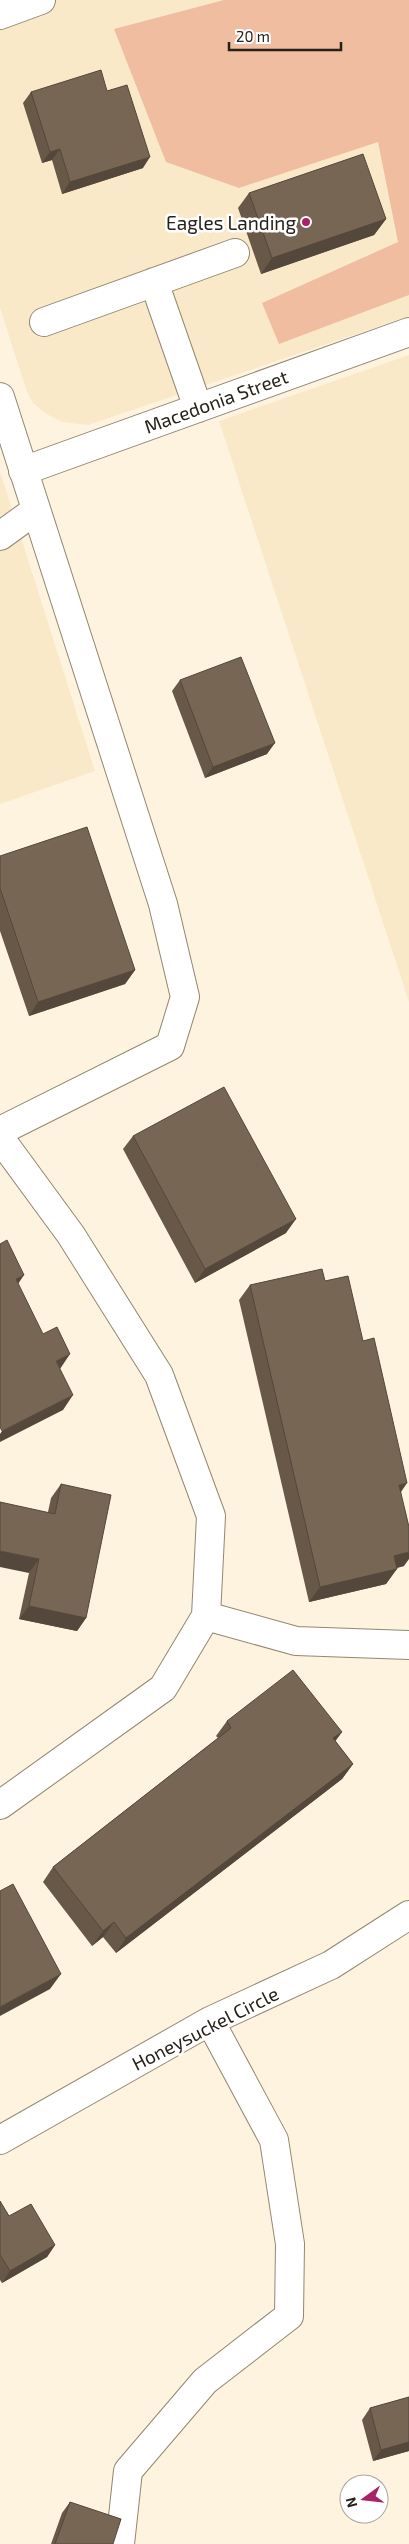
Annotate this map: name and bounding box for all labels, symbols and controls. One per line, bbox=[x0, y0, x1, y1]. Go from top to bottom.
scale bar bbox=[229, 20, 342, 52]
text: 20 m bbox=[236, 27, 270, 45]
place label: Eagles Landing bbox=[166, 211, 296, 234]
marker: Eagles Landing bbox=[300, 216, 312, 228]
street label: Macedonia Street bbox=[141, 364, 291, 438]
street label: Honeysuckel Circle bbox=[128, 1981, 282, 2075]
north arrow bbox=[339, 2474, 389, 2524]
text: N bbox=[341, 2495, 360, 2510]

